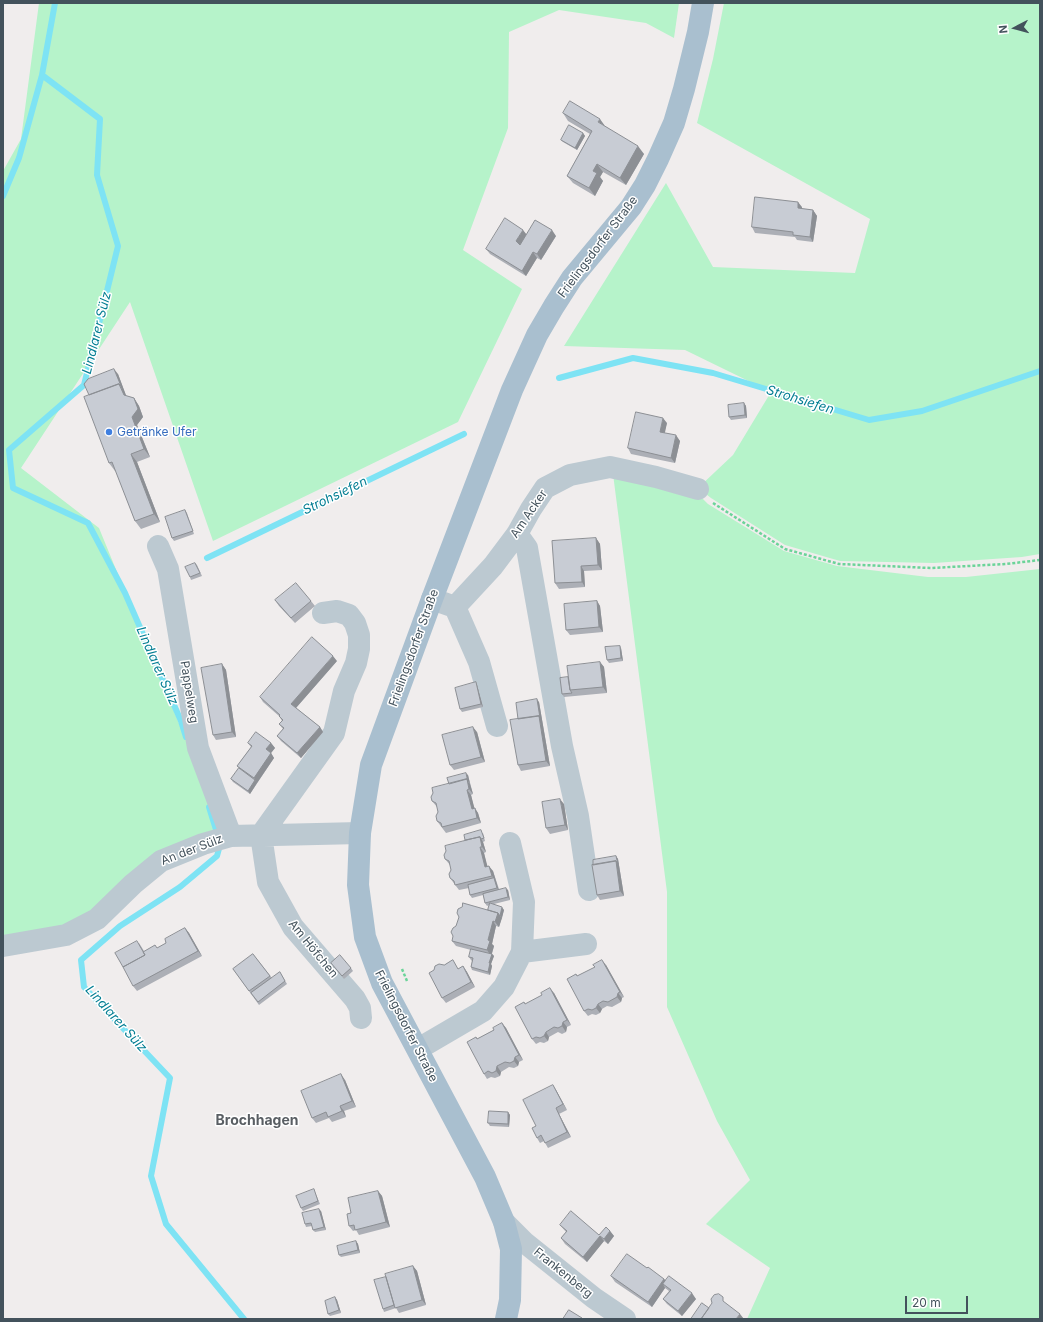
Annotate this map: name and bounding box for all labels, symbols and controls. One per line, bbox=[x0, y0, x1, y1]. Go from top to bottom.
north arrow bbox=[995, 8, 1035, 48]
text: N bbox=[996, 24, 1010, 34]
street label: Frielingsdorfer Straße bbox=[555, 193, 641, 301]
water label: Lindlarer Sülz bbox=[79, 290, 115, 376]
water label: Strohsiefen bbox=[764, 382, 836, 418]
place label: Getränke Ufer bbox=[117, 425, 196, 439]
marker: Getränke Ufer bbox=[104, 427, 114, 437]
water label: Strohsiefen bbox=[300, 474, 370, 518]
street label: Am Acker bbox=[508, 487, 550, 541]
street label: Frielingsdorfer Straße bbox=[386, 588, 442, 708]
water label: Lindlarer Sülz bbox=[133, 624, 181, 708]
street label: Pappelweg bbox=[177, 660, 201, 724]
street label: An der Sülz bbox=[159, 832, 225, 868]
street label: Am Höfchen bbox=[285, 917, 341, 981]
street label: Frielingsdorfer Straße bbox=[372, 968, 440, 1084]
water label: Lindlarer Sülz bbox=[82, 982, 150, 1056]
district label: Brochhagen bbox=[216, 1113, 298, 1129]
street label: Frankenberg bbox=[531, 1245, 595, 1301]
scale bar bbox=[907, 1288, 970, 1314]
text: 20 m bbox=[912, 1295, 941, 1310]

